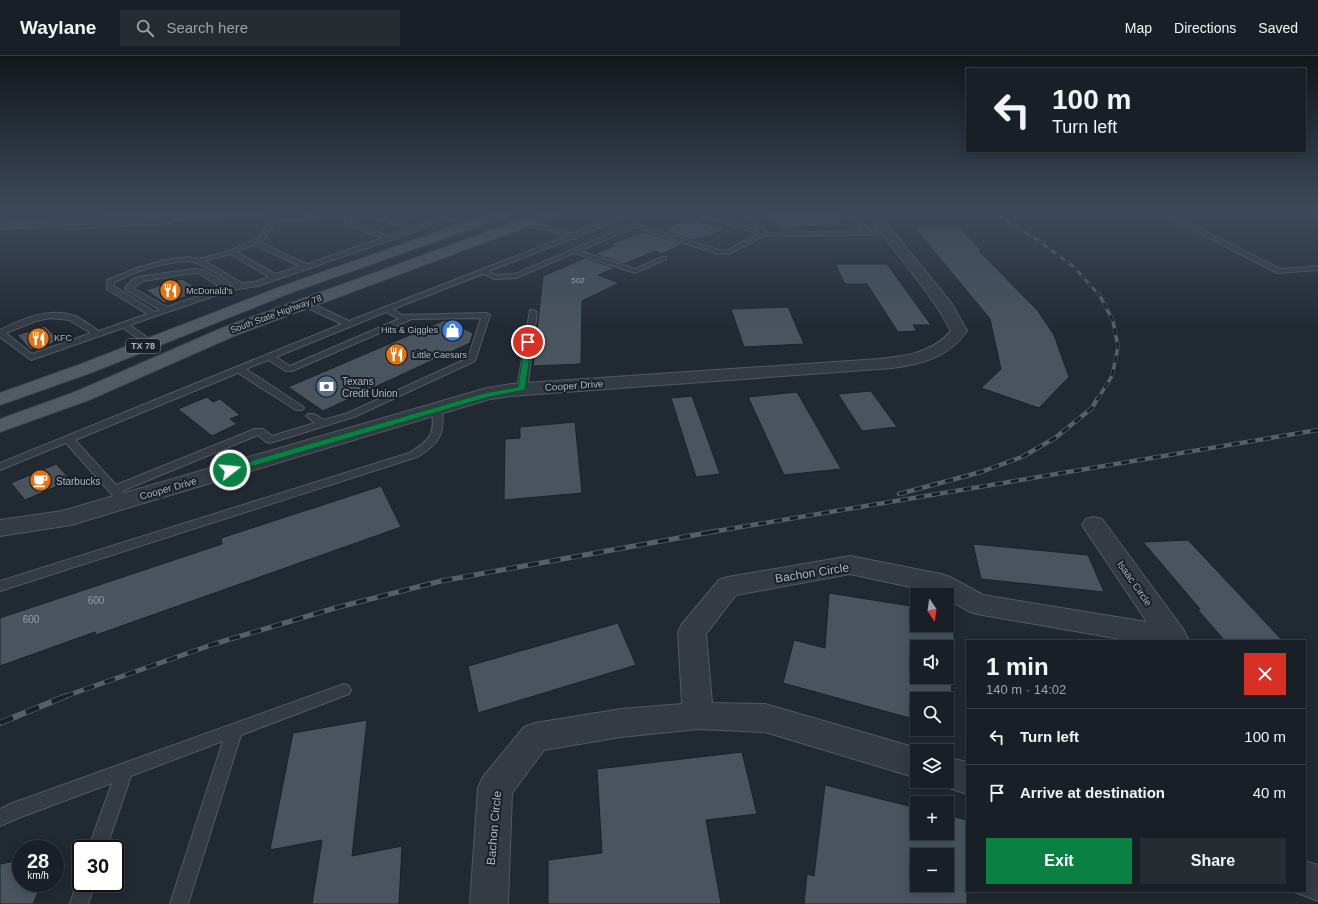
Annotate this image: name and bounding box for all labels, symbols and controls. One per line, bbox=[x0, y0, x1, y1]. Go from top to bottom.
search box bbox=[120, 10, 400, 46]
text: Waylane bbox=[20, 17, 96, 38]
icon: search bbox=[134, 17, 156, 39]
text: Search here bbox=[166, 19, 248, 36]
text: Map bbox=[1125, 20, 1152, 36]
text: Directions bbox=[1174, 20, 1236, 36]
text: Saved bbox=[1258, 20, 1298, 36]
icon: left bbox=[986, 84, 1038, 136]
text: 100 m bbox=[1052, 84, 1131, 115]
text: Turn left bbox=[1052, 117, 1117, 137]
house number: 502 bbox=[571, 276, 585, 285]
restaurant icon: McDonald's bbox=[158, 278, 184, 304]
place label: McDonald's bbox=[186, 286, 233, 296]
street label: South State Highway 78 bbox=[229, 293, 323, 335]
shop icon: Hits & Giggles bbox=[440, 317, 466, 343]
restaurant icon: KFC bbox=[25, 325, 51, 351]
place label: Hits & Giggles bbox=[381, 325, 438, 335]
pin bbox=[511, 325, 545, 359]
icon: arrive bbox=[517, 331, 539, 353]
place label: KFC bbox=[54, 333, 73, 343]
road number: TX 78 bbox=[126, 339, 160, 353]
restaurant icon: Little Caesars bbox=[384, 342, 410, 368]
place label: Little Caesars bbox=[412, 350, 468, 360]
bank icon: Texans Credit Union bbox=[314, 374, 340, 400]
place label: Texans Credit Union bbox=[342, 376, 398, 399]
street label: Cooper Drive bbox=[544, 378, 604, 393]
position arrow bbox=[209, 449, 251, 491]
cafe icon: Starbucks bbox=[28, 468, 54, 494]
street label: Cooper Drive bbox=[138, 475, 198, 502]
place label: Starbucks bbox=[56, 476, 100, 487]
street label: Isaac Circle bbox=[1115, 559, 1154, 608]
street label: Bachon Circle bbox=[774, 560, 850, 586]
north arrow bbox=[910, 588, 954, 632]
map controls bbox=[910, 588, 954, 892]
house number: 600 bbox=[88, 595, 105, 606]
house number: 600 bbox=[23, 614, 40, 625]
button: sound bbox=[910, 640, 954, 684]
text: 1 min bbox=[986, 653, 1049, 680]
button: close bbox=[1244, 653, 1286, 695]
text: 140 m · 14:02 bbox=[986, 682, 1066, 697]
button: search bbox=[910, 692, 954, 736]
icon: left bbox=[986, 726, 1008, 748]
text: Turn left bbox=[1020, 728, 1079, 745]
text: 100 m bbox=[1244, 728, 1286, 745]
button: layers bbox=[910, 744, 954, 788]
icon: arrive bbox=[986, 782, 1008, 804]
text: Arrive at destination bbox=[1020, 784, 1165, 801]
text: 40 m bbox=[1253, 784, 1286, 801]
street label: Bachon Circle bbox=[484, 790, 504, 866]
button: + bbox=[910, 796, 954, 840]
button: Exit bbox=[986, 838, 1132, 884]
button: Share bbox=[1140, 838, 1286, 884]
speed limit sign: 30 bbox=[72, 840, 124, 892]
button: − bbox=[910, 848, 954, 892]
text: 28 bbox=[27, 850, 49, 872]
text: km/h bbox=[27, 870, 49, 881]

